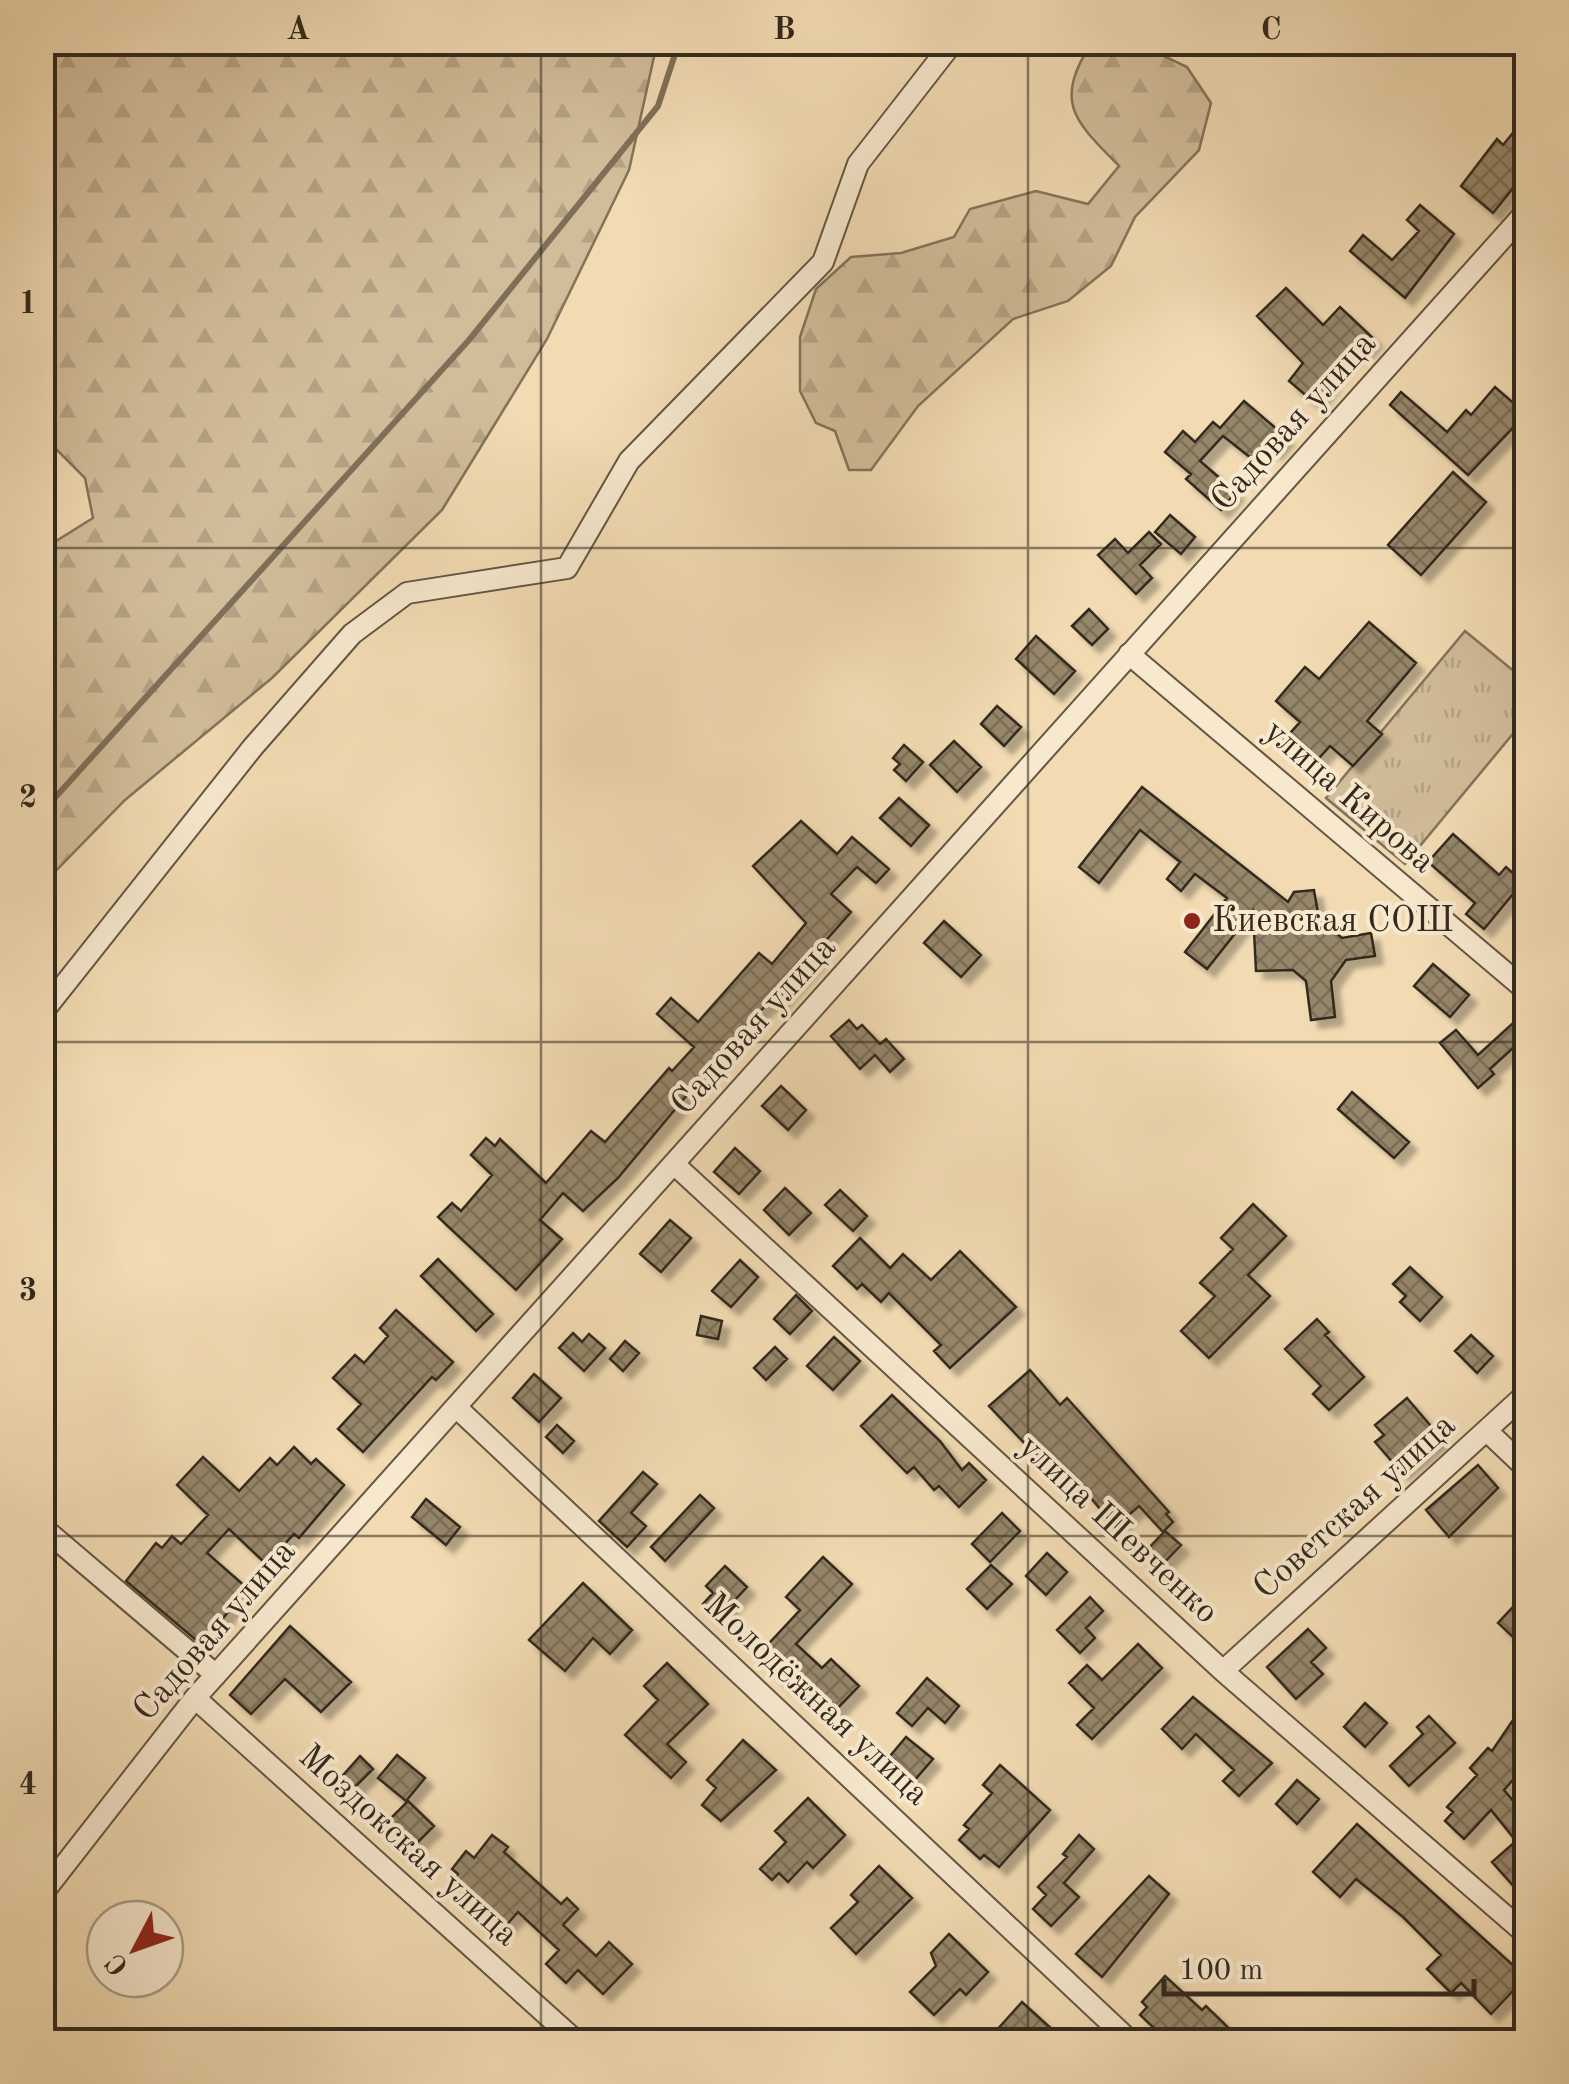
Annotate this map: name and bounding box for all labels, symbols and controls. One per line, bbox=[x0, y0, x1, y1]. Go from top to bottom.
text: A bbox=[286, 15, 310, 47]
text: B bbox=[773, 15, 795, 47]
text: C bbox=[1260, 15, 1282, 47]
text: 1 bbox=[19, 289, 37, 321]
street label: Садовая улица bbox=[1205, 326, 1383, 518]
street label: улица Кирова bbox=[1257, 714, 1441, 880]
text: 2 bbox=[19, 783, 37, 815]
place label: Киевская СОШ bbox=[1212, 904, 1454, 939]
marker: Киевская СОШ bbox=[1181, 910, 1203, 932]
street label: Садовая улица bbox=[665, 930, 843, 1122]
text: 3 bbox=[19, 1276, 37, 1308]
street label: Советская улица bbox=[1247, 1408, 1463, 1606]
street label: улица Шевченко bbox=[1012, 1429, 1224, 1631]
street label: Садовая улица bbox=[127, 1534, 303, 1728]
street label: Молодёжная улица bbox=[697, 1587, 935, 1813]
street label: Моздокская улица bbox=[292, 1739, 524, 1953]
text: 4 bbox=[19, 1770, 37, 1802]
north arrow bbox=[85, 1899, 185, 1999]
scale bar bbox=[1164, 1934, 1474, 1996]
text: С bbox=[101, 1947, 135, 1980]
text: 100 m bbox=[1179, 1956, 1263, 1986]

